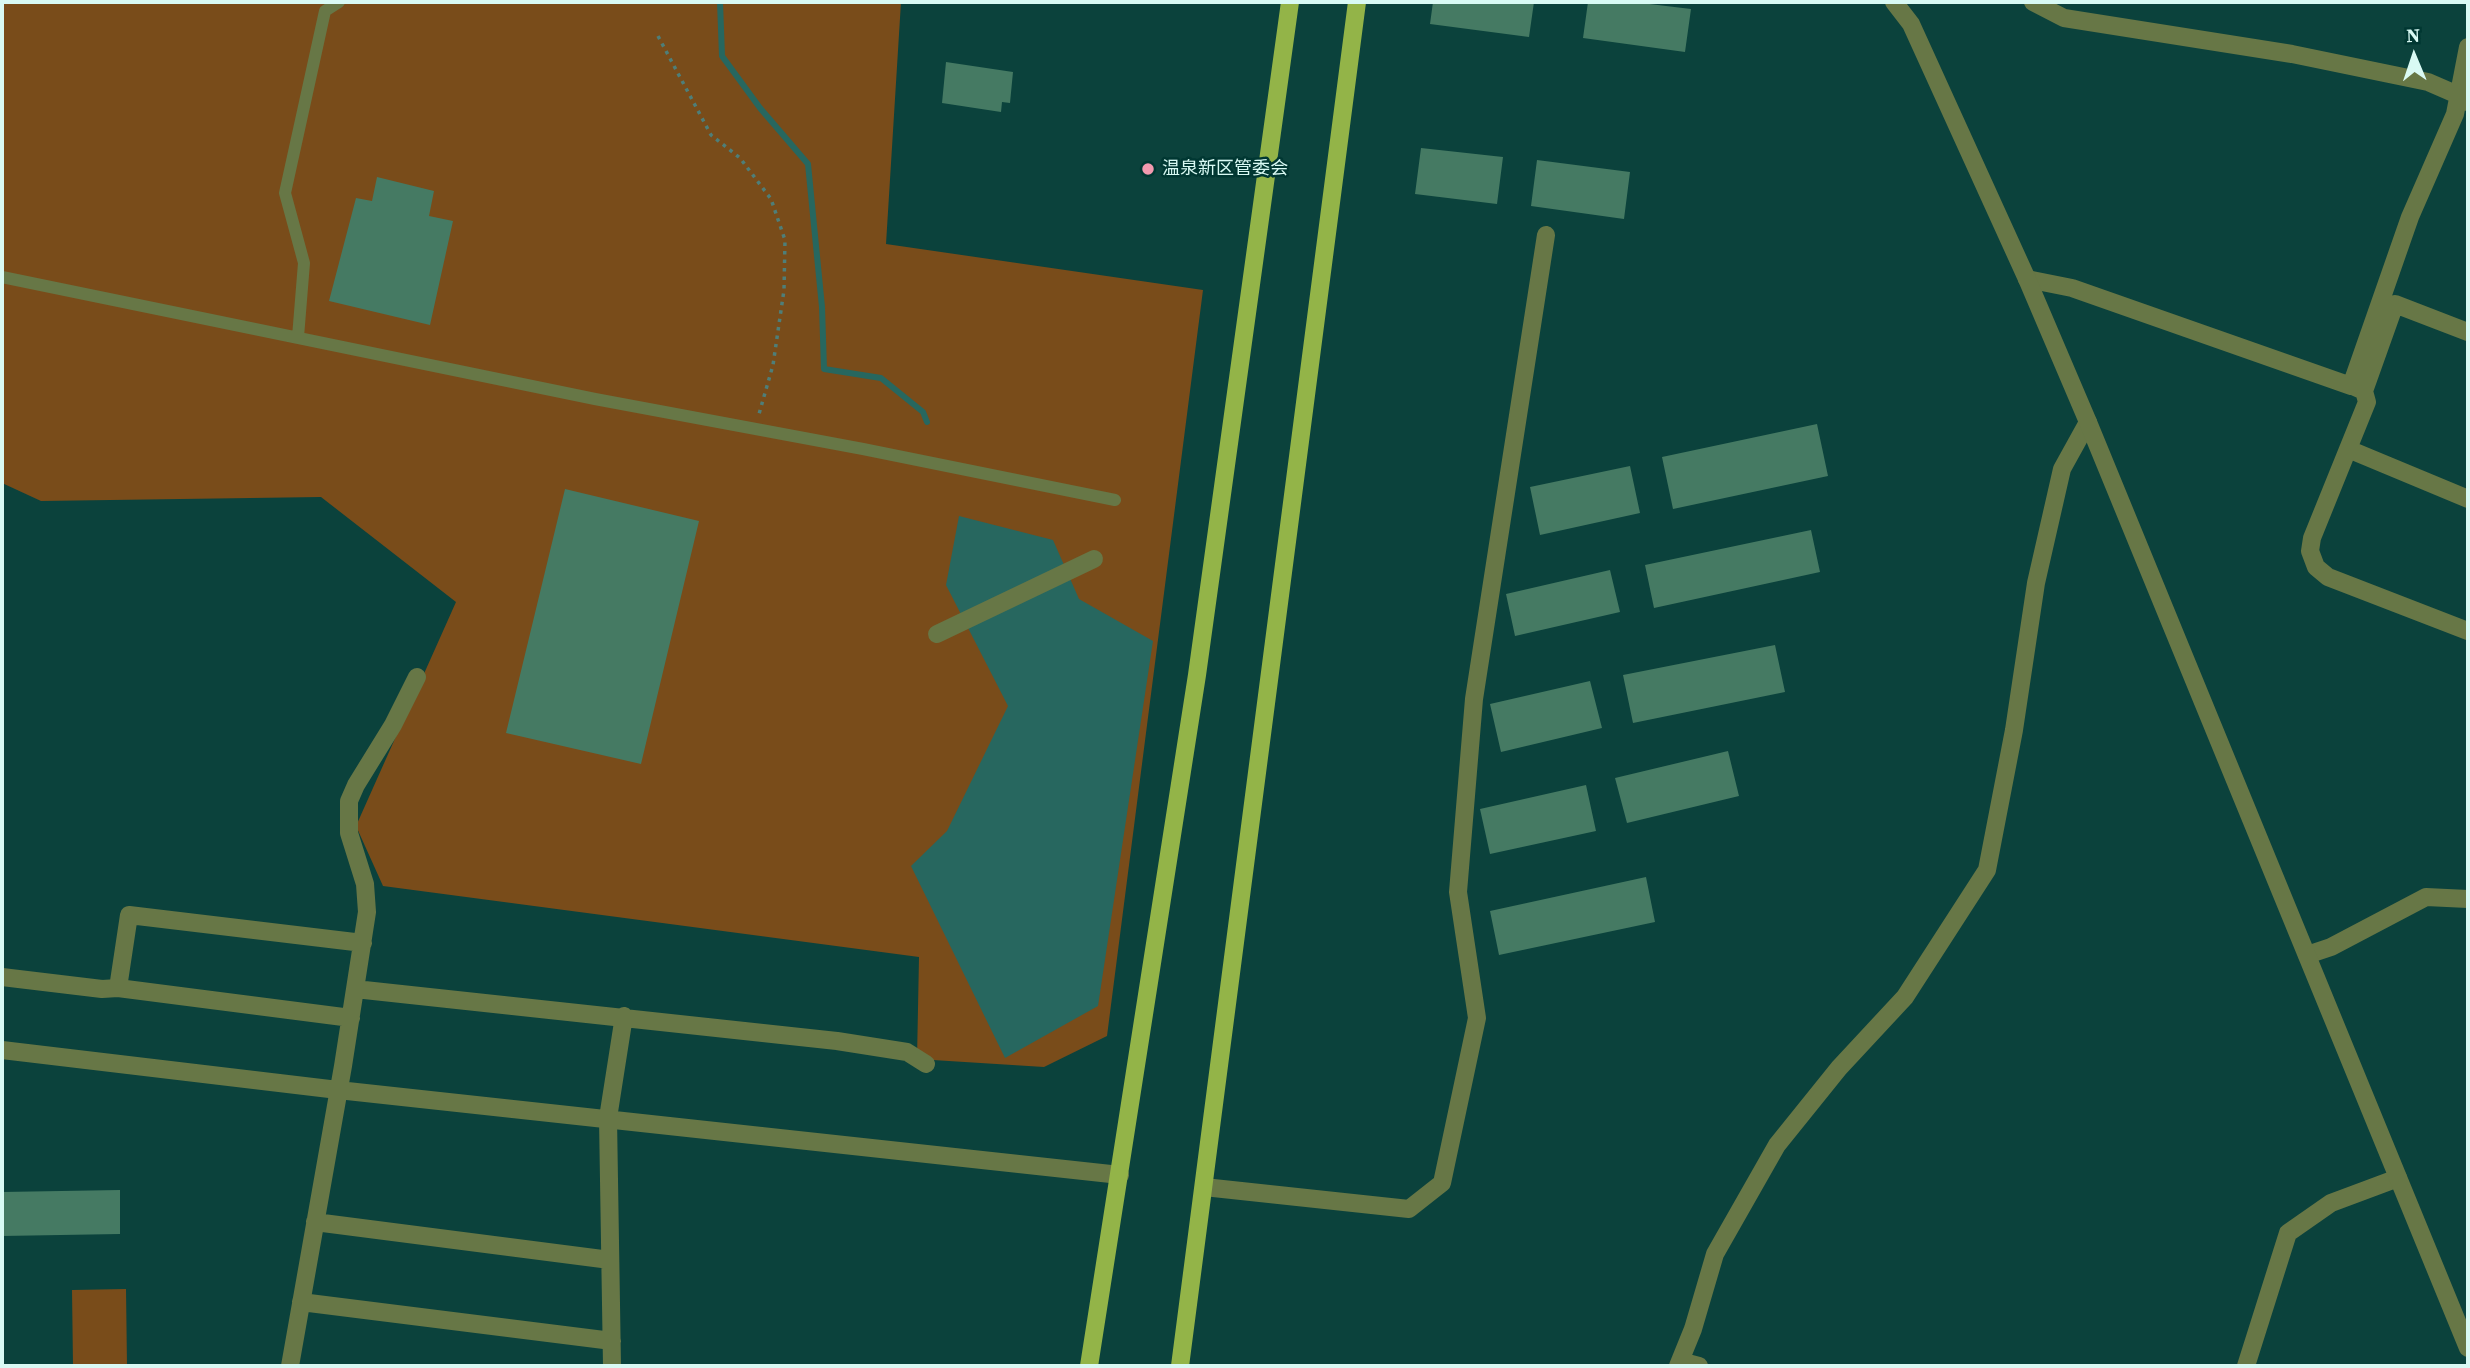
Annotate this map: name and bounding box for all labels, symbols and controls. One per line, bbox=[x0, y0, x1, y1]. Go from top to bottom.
north arrow bbox=[2379, 21, 2449, 91]
text: N bbox=[2406, 22, 2421, 48]
place label: 温泉新区管委会 bbox=[1162, 158, 1288, 180]
marker: 温泉新区管委会 bbox=[1140, 161, 1156, 177]

